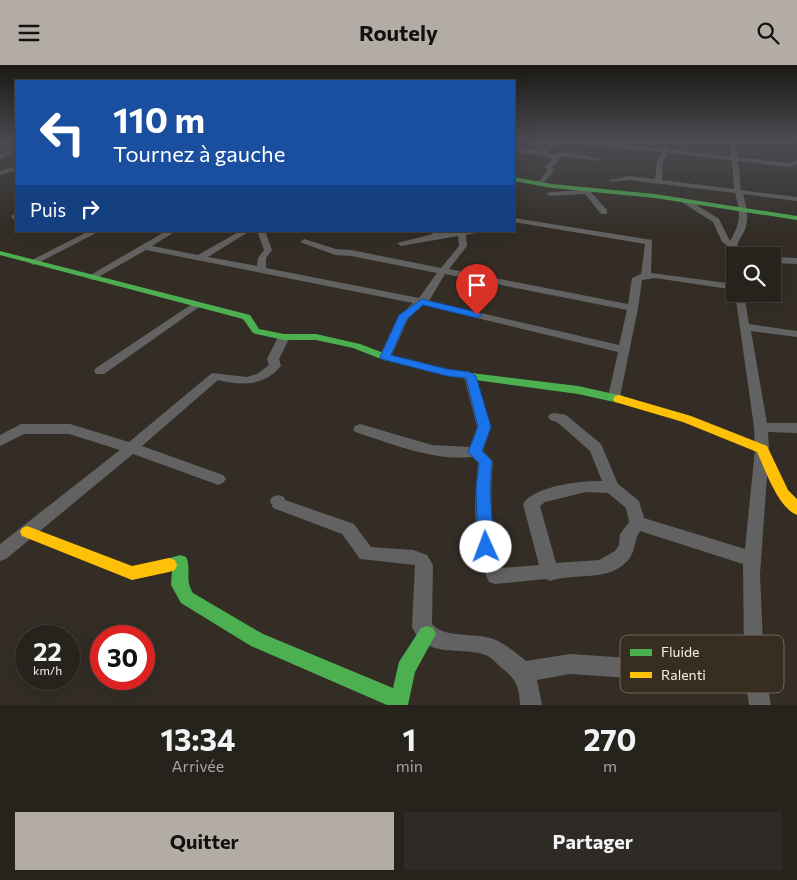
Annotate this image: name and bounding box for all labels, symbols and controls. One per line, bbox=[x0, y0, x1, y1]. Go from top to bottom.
icon: menu bbox=[15, 19, 43, 47]
text: Routely bbox=[359, 19, 438, 46]
icon: search bbox=[754, 19, 782, 47]
text: 110 m bbox=[113, 97, 205, 140]
icon: left bbox=[30, 100, 95, 165]
text: Tournez à gauche bbox=[113, 140, 285, 167]
icon: right bbox=[76, 195, 104, 223]
text: Puis bbox=[30, 198, 66, 221]
map controls bbox=[726, 247, 781, 302]
button: search bbox=[726, 247, 781, 302]
pin bbox=[456, 264, 498, 315]
icon: arrive bbox=[463, 271, 491, 299]
position arrow bbox=[459, 520, 511, 572]
speed limit sign: 30 bbox=[90, 625, 155, 690]
legend bbox=[620, 635, 784, 693]
text: 22 bbox=[33, 636, 62, 666]
text: Fluide bbox=[661, 643, 699, 660]
text: km/h bbox=[33, 663, 62, 677]
text: Ralenti bbox=[661, 666, 706, 683]
text: 13:34 bbox=[160, 720, 235, 757]
text: 1 bbox=[403, 720, 416, 757]
text: 270 bbox=[583, 720, 637, 757]
text: Arrivée bbox=[172, 756, 224, 775]
text: min bbox=[396, 756, 423, 775]
text: m bbox=[603, 756, 617, 775]
button: Quitter bbox=[15, 812, 394, 870]
button: Partager bbox=[404, 812, 782, 870]

